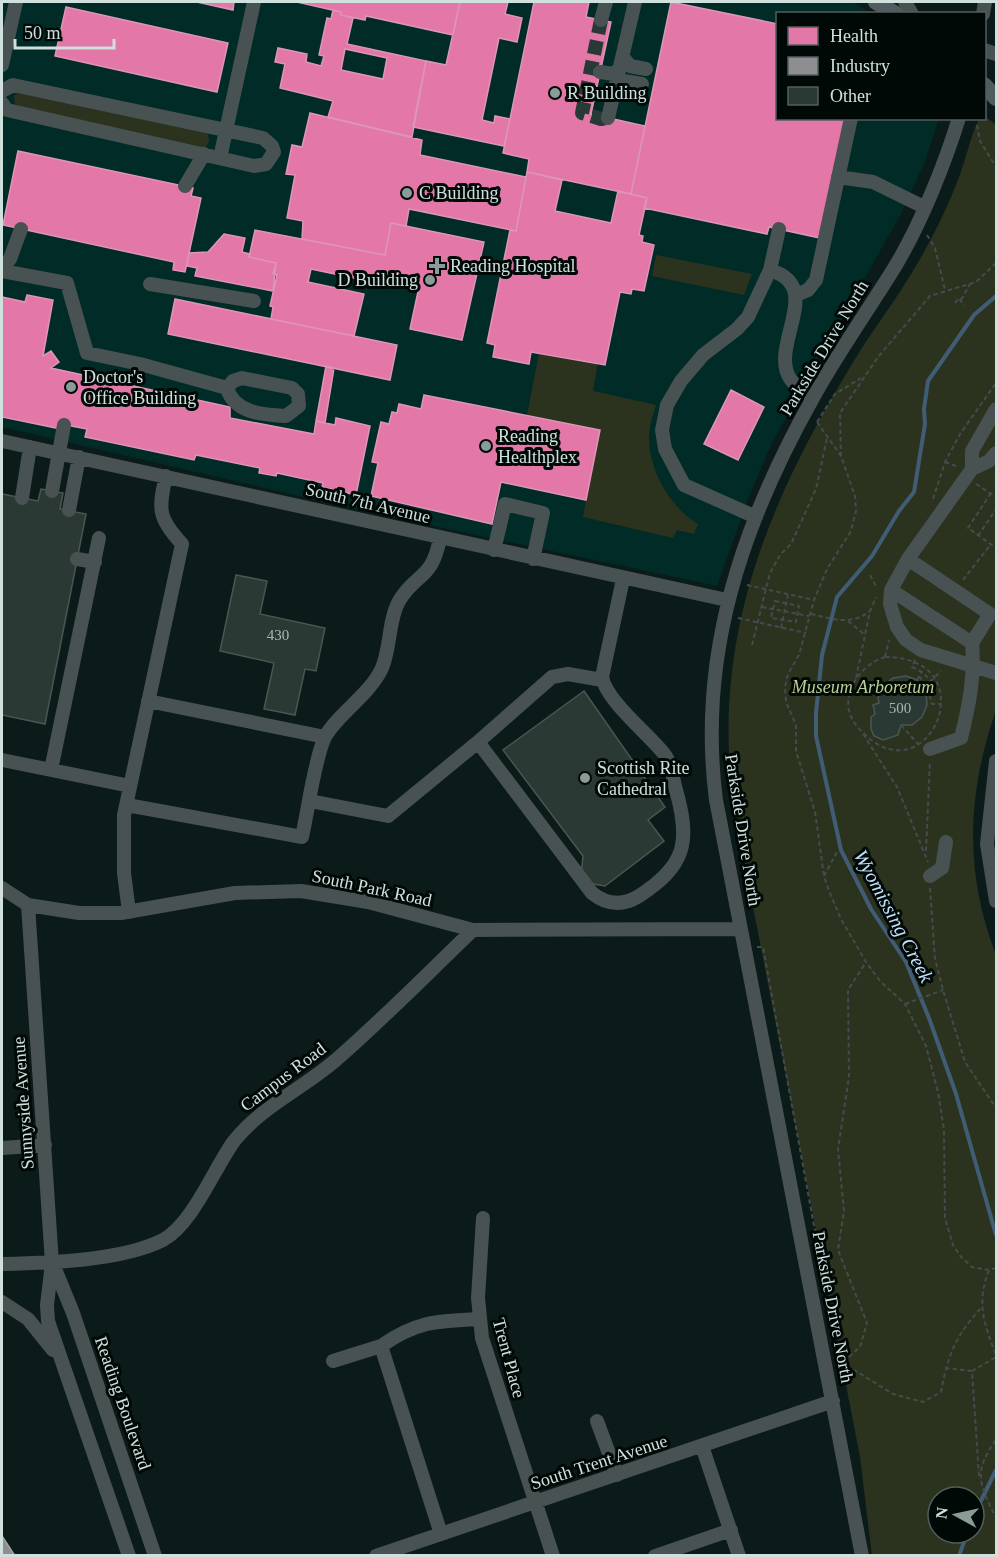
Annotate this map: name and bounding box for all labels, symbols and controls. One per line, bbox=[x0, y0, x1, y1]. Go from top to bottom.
scale bar bbox=[15, 12, 114, 50]
legend bbox=[776, 12, 986, 120]
text: 50 m bbox=[24, 23, 61, 43]
text: Health bbox=[830, 26, 878, 46]
text: Industry bbox=[830, 56, 890, 76]
place label: R Building bbox=[567, 83, 647, 103]
marker: R Building bbox=[548, 86, 562, 100]
text: Other bbox=[830, 86, 871, 106]
place label: C Building bbox=[419, 183, 499, 203]
marker: C Building bbox=[400, 186, 414, 200]
place label: Reading Hospital bbox=[450, 256, 575, 276]
marker: Reading Hospital bbox=[428, 257, 446, 275]
place label: D Building bbox=[337, 270, 418, 290]
marker: D Building bbox=[423, 273, 437, 287]
street label: Parkside Drive North bbox=[776, 277, 872, 419]
place label: Doctor's Office Building bbox=[83, 367, 196, 408]
marker: Doctor's Office Building bbox=[64, 380, 78, 394]
place label: Reading Healthplex bbox=[498, 426, 577, 467]
marker: Reading Healthplex bbox=[479, 439, 493, 453]
street label: South 7th Avenue bbox=[304, 479, 432, 527]
house number: 430 bbox=[267, 627, 289, 643]
park label: Museum Arboretum bbox=[791, 677, 934, 697]
house number: 500 bbox=[889, 700, 911, 716]
street label: Parkside Drive North bbox=[721, 752, 765, 908]
place label: Scottish Rite Cathedral bbox=[597, 758, 690, 799]
marker: Scottish Rite Cathedral bbox=[578, 771, 592, 785]
water label: Wyomissing Creek bbox=[849, 846, 939, 987]
street label: South Park Road bbox=[310, 866, 434, 910]
street label: Sunnyside Avenue bbox=[8, 1036, 38, 1170]
street label: Campus Road bbox=[236, 1038, 330, 1116]
street label: Parkside Drive North bbox=[808, 1230, 858, 1384]
street label: Trent Place bbox=[489, 1316, 529, 1400]
street label: Reading Boulevard bbox=[91, 1334, 155, 1472]
street label: South Trent Avenue bbox=[528, 1430, 670, 1494]
north arrow bbox=[926, 1485, 986, 1545]
text: N bbox=[932, 1506, 951, 1520]

